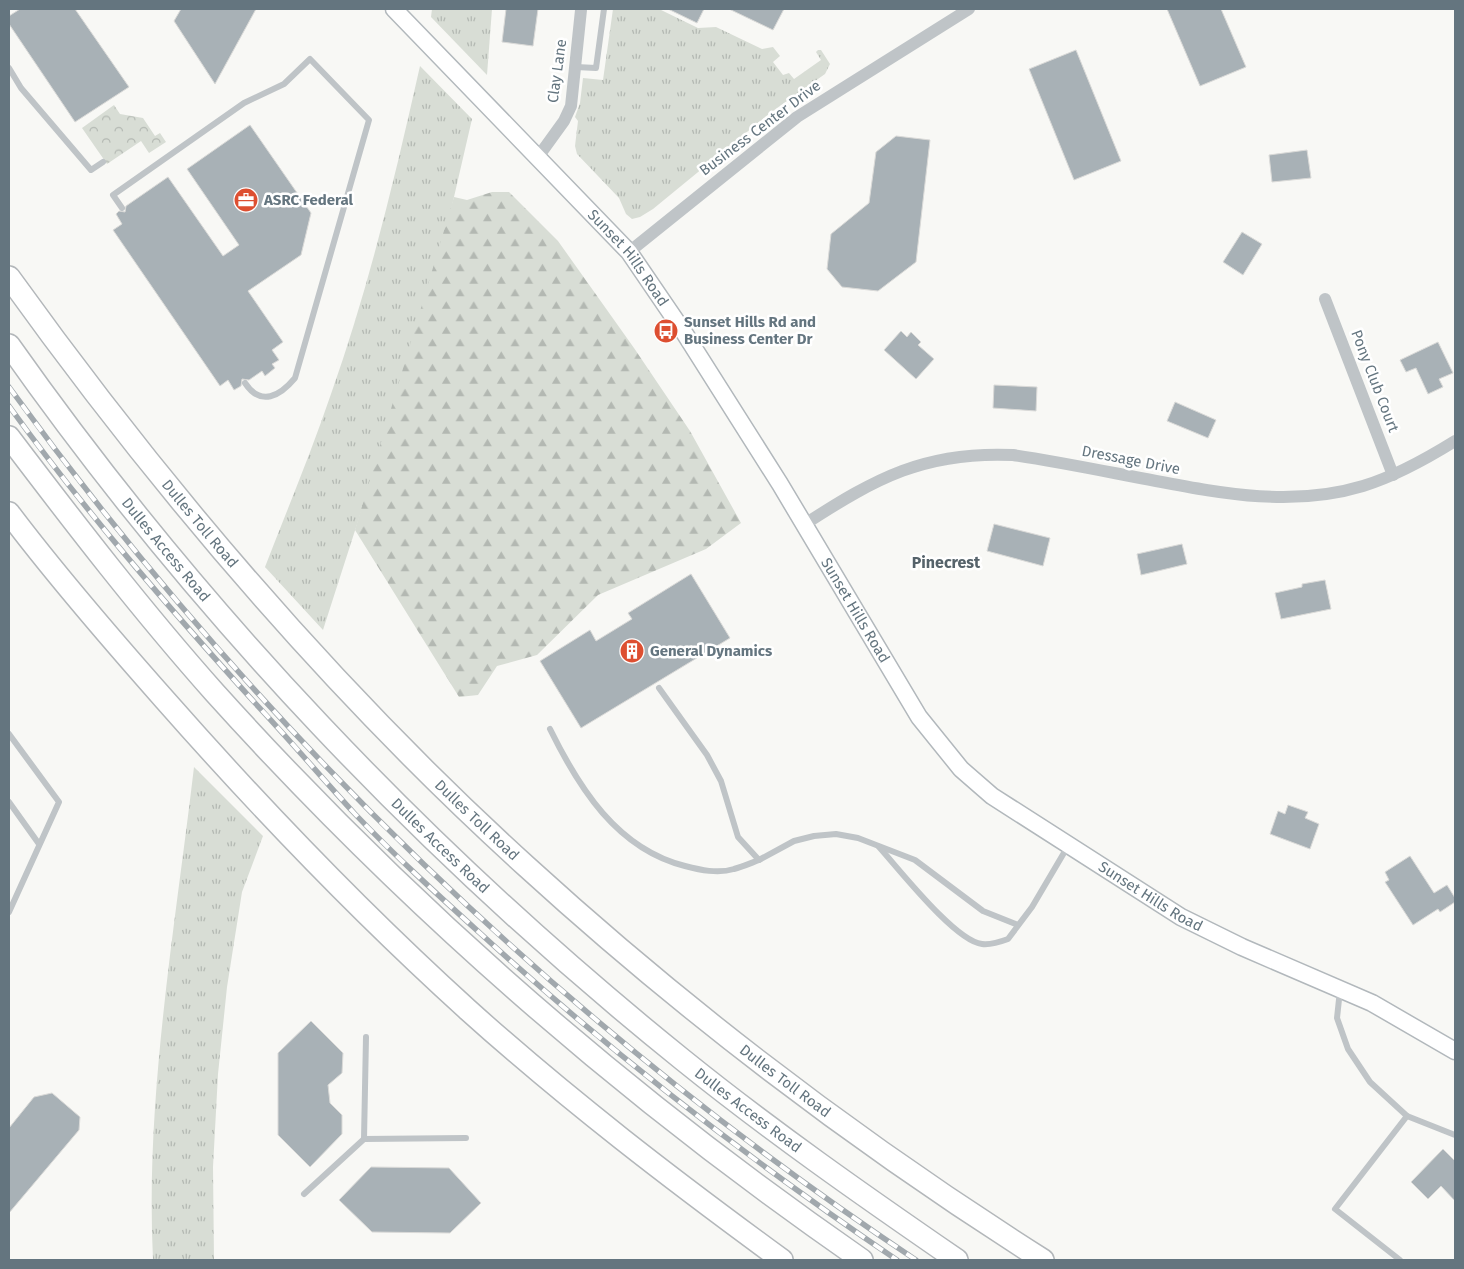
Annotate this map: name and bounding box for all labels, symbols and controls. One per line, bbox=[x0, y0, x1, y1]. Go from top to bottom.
street label: Clay Lane bbox=[544, 38, 570, 104]
street label: Business Center Drive bbox=[696, 76, 824, 180]
office icon: ASRC Federal bbox=[233, 187, 259, 213]
place label: ASRC Federal bbox=[263, 191, 354, 209]
street label: Sunset Hills Road bbox=[584, 206, 672, 310]
place label: Sunset Hills Rd and Business Center Dr bbox=[684, 313, 816, 348]
bus stop icon: Sunset Hills Rd and Business Center Dr bbox=[653, 318, 679, 344]
street label: Pony Club Court bbox=[1347, 327, 1403, 435]
street label: Dressage Drive bbox=[1080, 442, 1182, 478]
street label: Dulles Toll Road bbox=[158, 476, 242, 571]
street label: Dulles Access Road bbox=[118, 494, 214, 605]
district label: Pinecrest bbox=[912, 553, 981, 572]
street label: Sunset Hills Road bbox=[817, 555, 894, 666]
building icon: General Dynamics bbox=[619, 638, 645, 664]
place label: General Dynamics bbox=[650, 642, 772, 660]
street label: Dulles Toll Road bbox=[431, 776, 523, 864]
street label: Dulles Access Road bbox=[388, 794, 493, 897]
street label: Sunset Hills Road bbox=[1095, 858, 1206, 935]
street label: Dulles Toll Road bbox=[736, 1041, 834, 1121]
street label: Dulles Access Road bbox=[691, 1064, 805, 1157]

